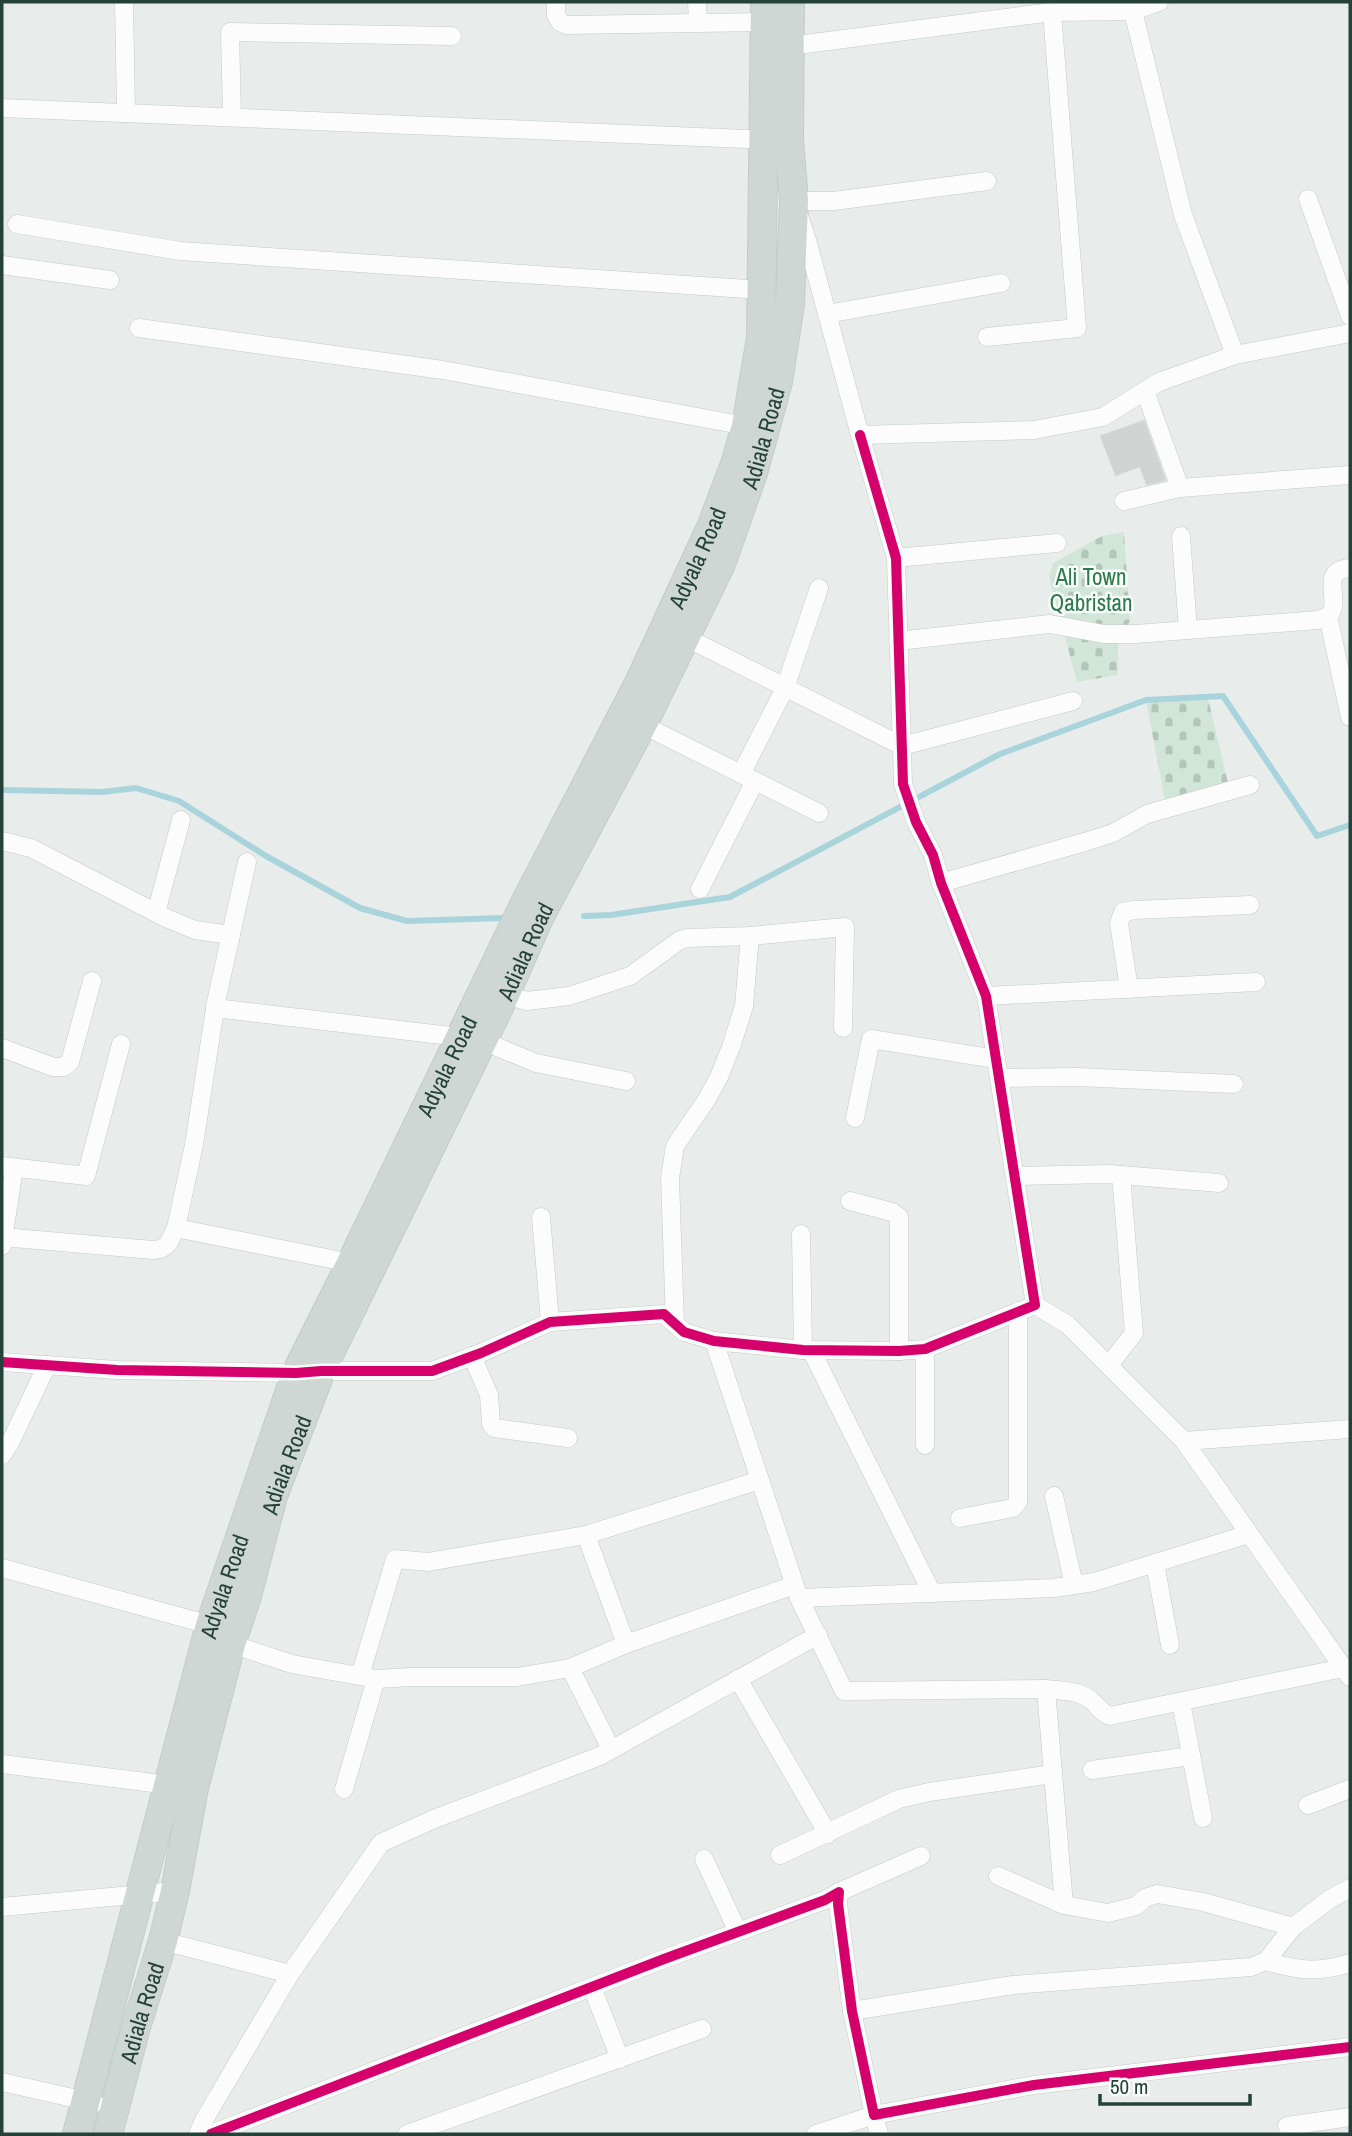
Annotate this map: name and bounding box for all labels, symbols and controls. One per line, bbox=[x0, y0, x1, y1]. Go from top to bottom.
street label: Adiala Road bbox=[733, 384, 791, 494]
street label: Adyala Road bbox=[660, 503, 733, 614]
park label: Ali Town Qabristan bbox=[1050, 561, 1132, 618]
street label: Adiala Road bbox=[489, 897, 560, 1006]
street label: Adyala Road bbox=[408, 1011, 484, 1122]
street label: Adiala Road bbox=[253, 1411, 318, 1519]
street label: Adyala Road bbox=[191, 1530, 255, 1643]
street label: Adiala Road bbox=[111, 1958, 171, 2067]
scale bar bbox=[1100, 2062, 1250, 2106]
text: 50 m bbox=[1110, 2072, 1148, 2101]

